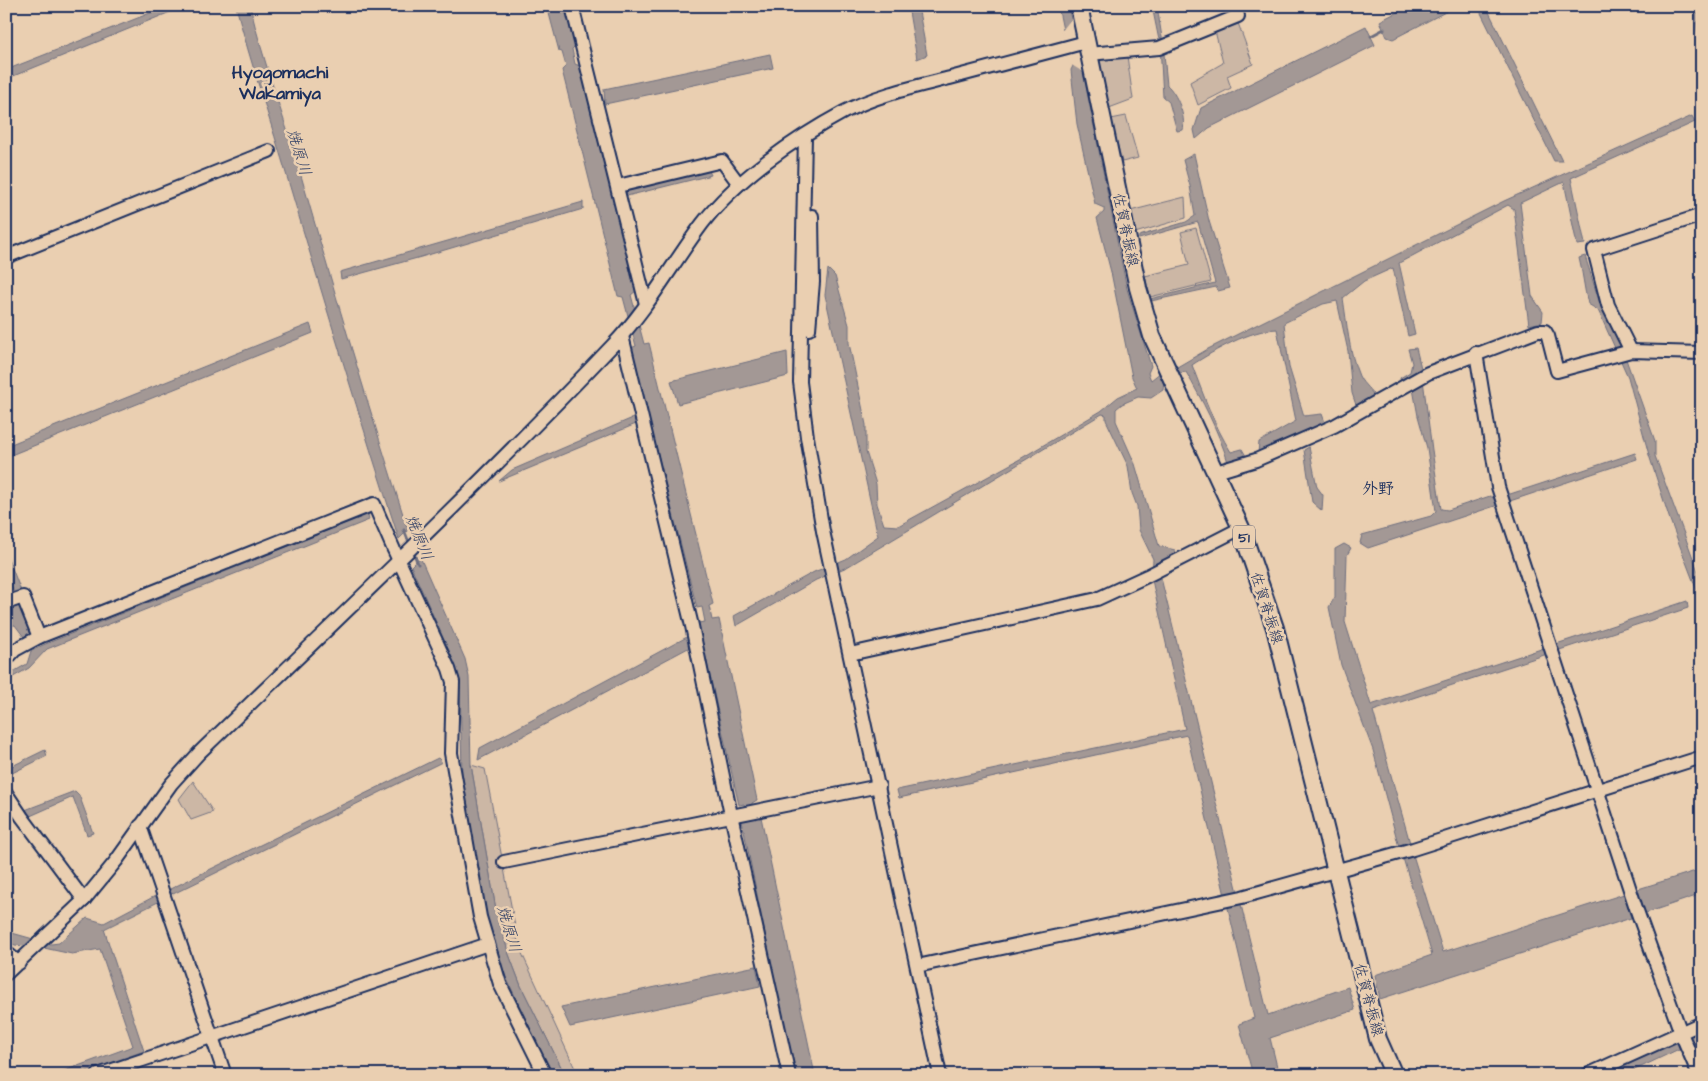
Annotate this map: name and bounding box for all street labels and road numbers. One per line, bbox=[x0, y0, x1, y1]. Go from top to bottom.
street label: 佐賀脊振線 bbox=[1107, 191, 1144, 269]
road number: 51 bbox=[1233, 526, 1255, 548]
street label: 佐賀脊振線 bbox=[1245, 569, 1288, 647]
street label: 佐賀脊振線 bbox=[1349, 961, 1388, 1039]

